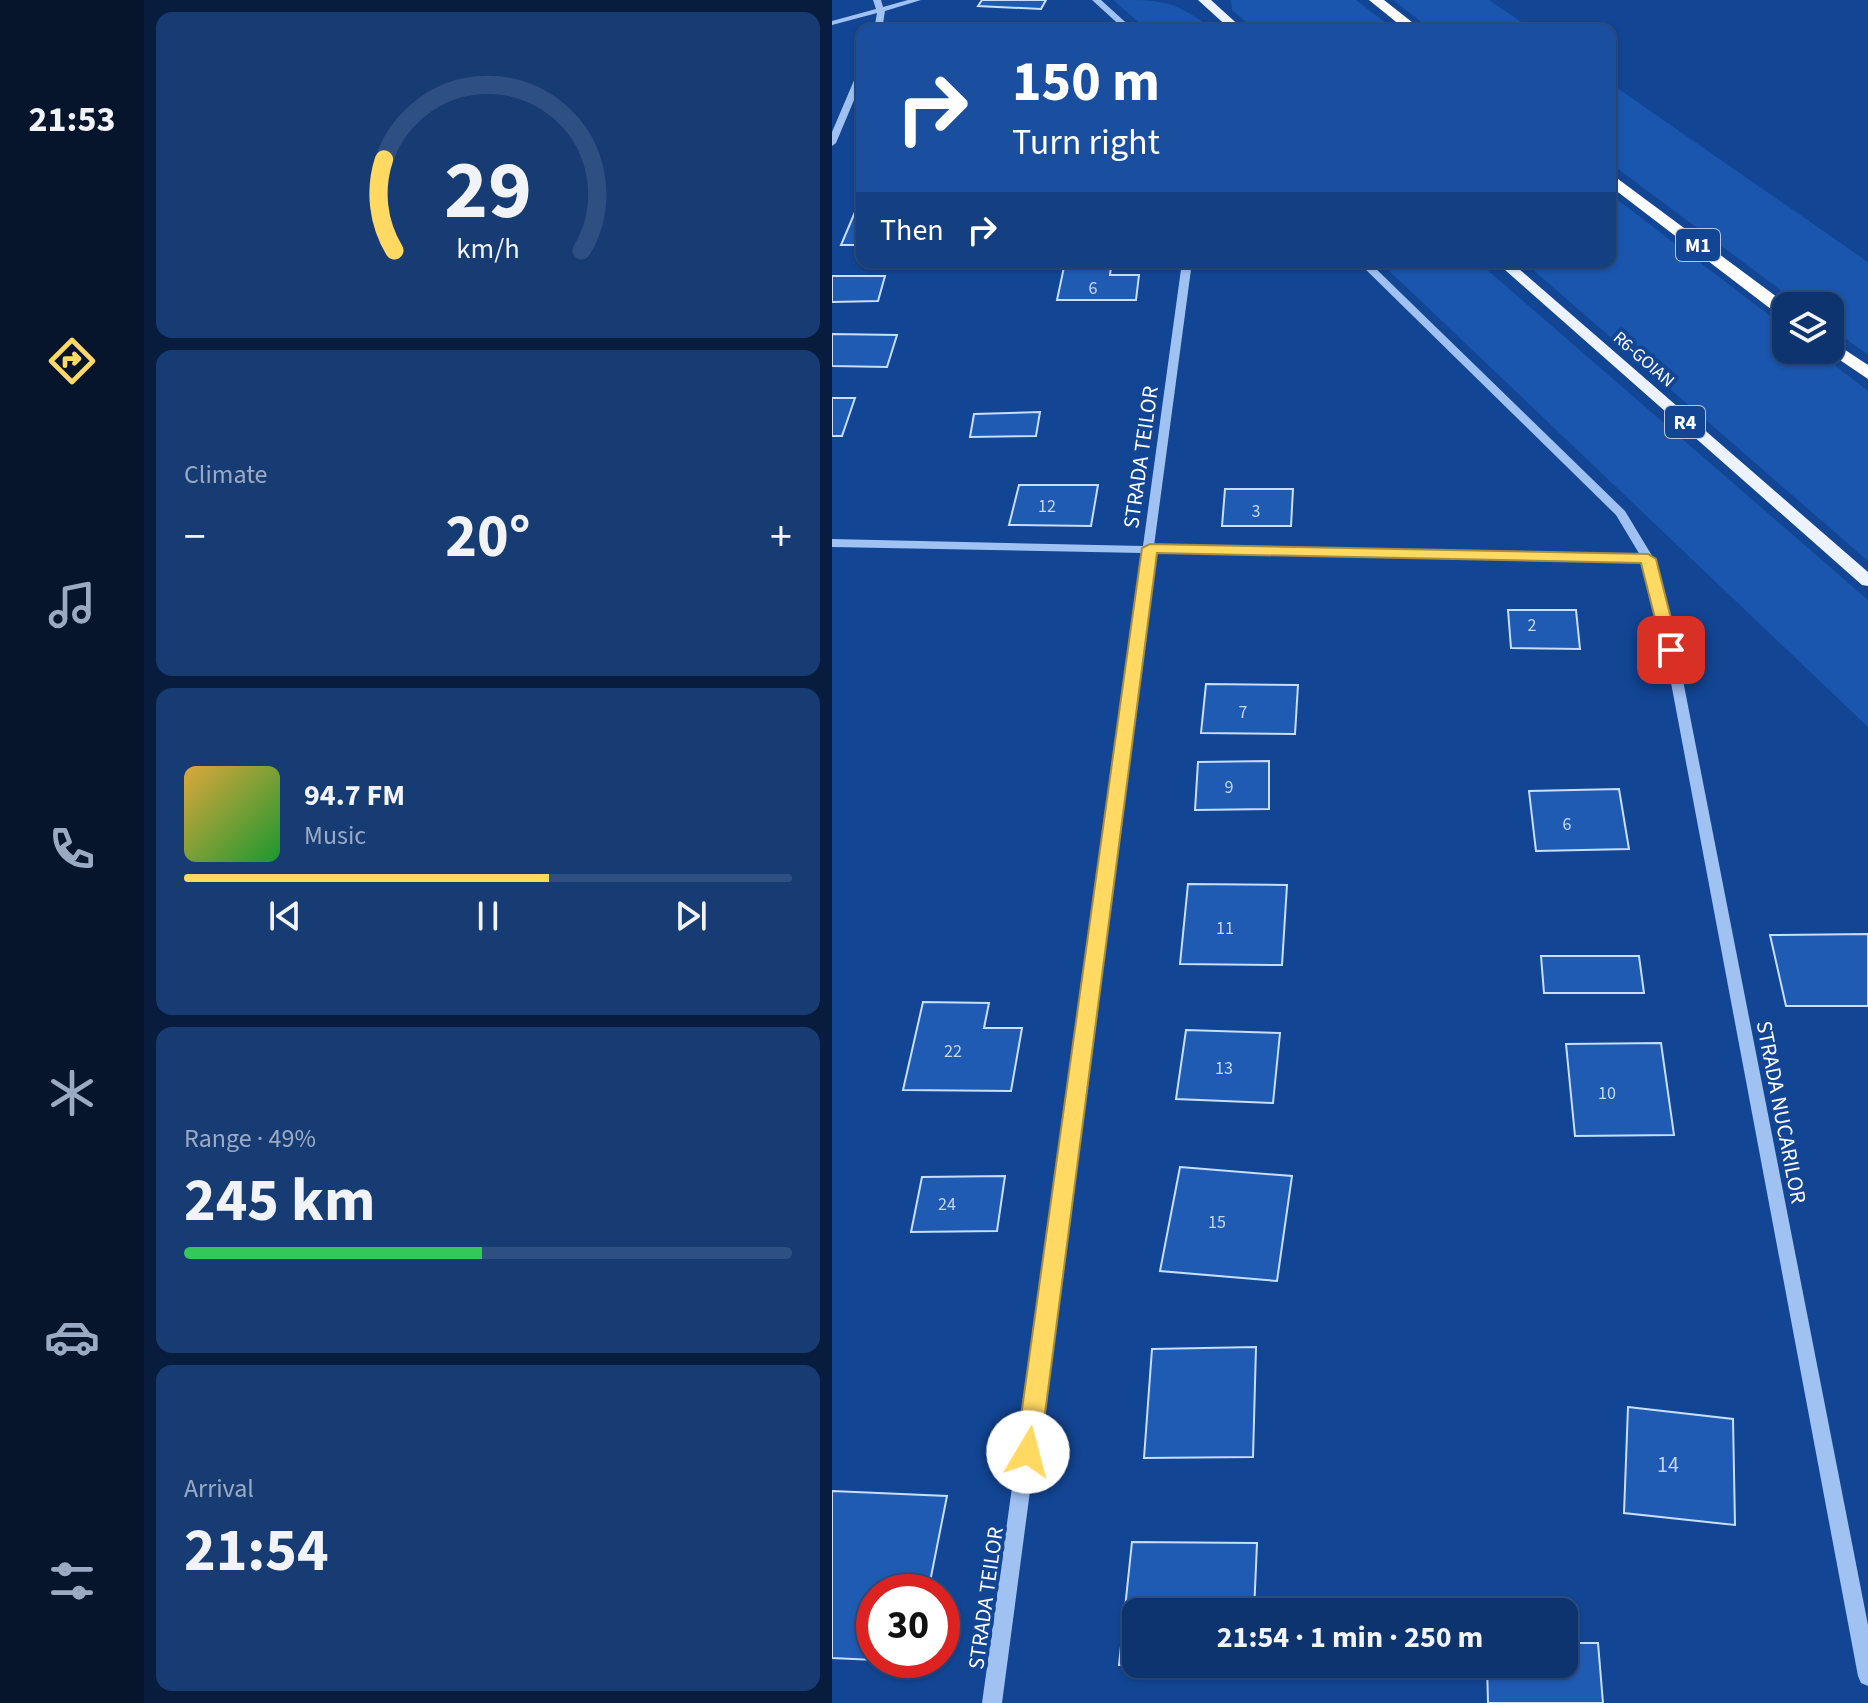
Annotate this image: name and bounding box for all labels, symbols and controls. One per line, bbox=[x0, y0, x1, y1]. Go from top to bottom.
text: 150 m bbox=[1012, 43, 1160, 122]
icon: right bbox=[880, 56, 984, 160]
text: 21:53 bbox=[29, 94, 115, 145]
text: Turn right bbox=[1012, 117, 1160, 168]
text: 29 bbox=[444, 132, 532, 250]
icon: right bbox=[960, 208, 1004, 252]
text: Then bbox=[880, 209, 944, 252]
text: km/h bbox=[456, 229, 520, 269]
road number: M1 bbox=[1676, 229, 1720, 261]
house number: 6 bbox=[1089, 276, 1098, 301]
map controls bbox=[1772, 292, 1844, 364]
button: layers bbox=[1772, 292, 1844, 364]
street label: R6-GOIAN bbox=[1608, 326, 1680, 393]
icon: directions bbox=[44, 333, 100, 389]
street label: STRADA TEILOR bbox=[1115, 384, 1167, 530]
road number: R4 bbox=[1665, 406, 1705, 438]
text: Climate bbox=[184, 456, 268, 493]
house number: 12 bbox=[1038, 494, 1056, 519]
text: 20° bbox=[445, 495, 531, 580]
house number: 3 bbox=[1252, 499, 1261, 524]
text: − bbox=[184, 506, 206, 569]
text: + bbox=[770, 506, 792, 569]
icon: music bbox=[44, 577, 100, 633]
house number: 2 bbox=[1528, 613, 1537, 638]
pin bbox=[1637, 616, 1705, 684]
icon: arrive bbox=[1649, 628, 1693, 672]
house number: 7 bbox=[1239, 700, 1248, 725]
text: 94.7 FM bbox=[304, 774, 405, 817]
house number: 9 bbox=[1225, 775, 1234, 800]
house number: 6 bbox=[1563, 812, 1572, 837]
text: Music bbox=[304, 817, 366, 854]
icon: phone bbox=[44, 821, 100, 877]
icon: previous bbox=[263, 894, 307, 938]
icon: pause bbox=[466, 894, 510, 938]
icon: next bbox=[669, 894, 713, 938]
house number: 11 bbox=[1216, 916, 1234, 941]
street label: STRADA NUCARILOR bbox=[1748, 1018, 1814, 1206]
house number: 22 bbox=[944, 1039, 962, 1064]
house number: 13 bbox=[1215, 1056, 1233, 1081]
icon: climate bbox=[44, 1065, 100, 1121]
house number: 10 bbox=[1598, 1081, 1616, 1106]
text: Range · 49% bbox=[184, 1120, 316, 1157]
text: 245 km bbox=[184, 1159, 375, 1244]
house number: 24 bbox=[938, 1192, 956, 1217]
house number: 15 bbox=[1208, 1210, 1226, 1235]
icon: car bbox=[44, 1309, 100, 1365]
position arrow bbox=[986, 1410, 1070, 1494]
house number: 14 bbox=[1657, 1449, 1679, 1481]
text: Arrival bbox=[184, 1470, 254, 1507]
text: 21:54 bbox=[184, 1509, 329, 1594]
street label: STRADA TEILOR bbox=[960, 1525, 1012, 1671]
icon: filters bbox=[44, 1553, 100, 1609]
speed limit sign: 30 bbox=[856, 1574, 960, 1678]
text: 21:54 · 1 min · 250 m bbox=[1217, 1616, 1483, 1659]

